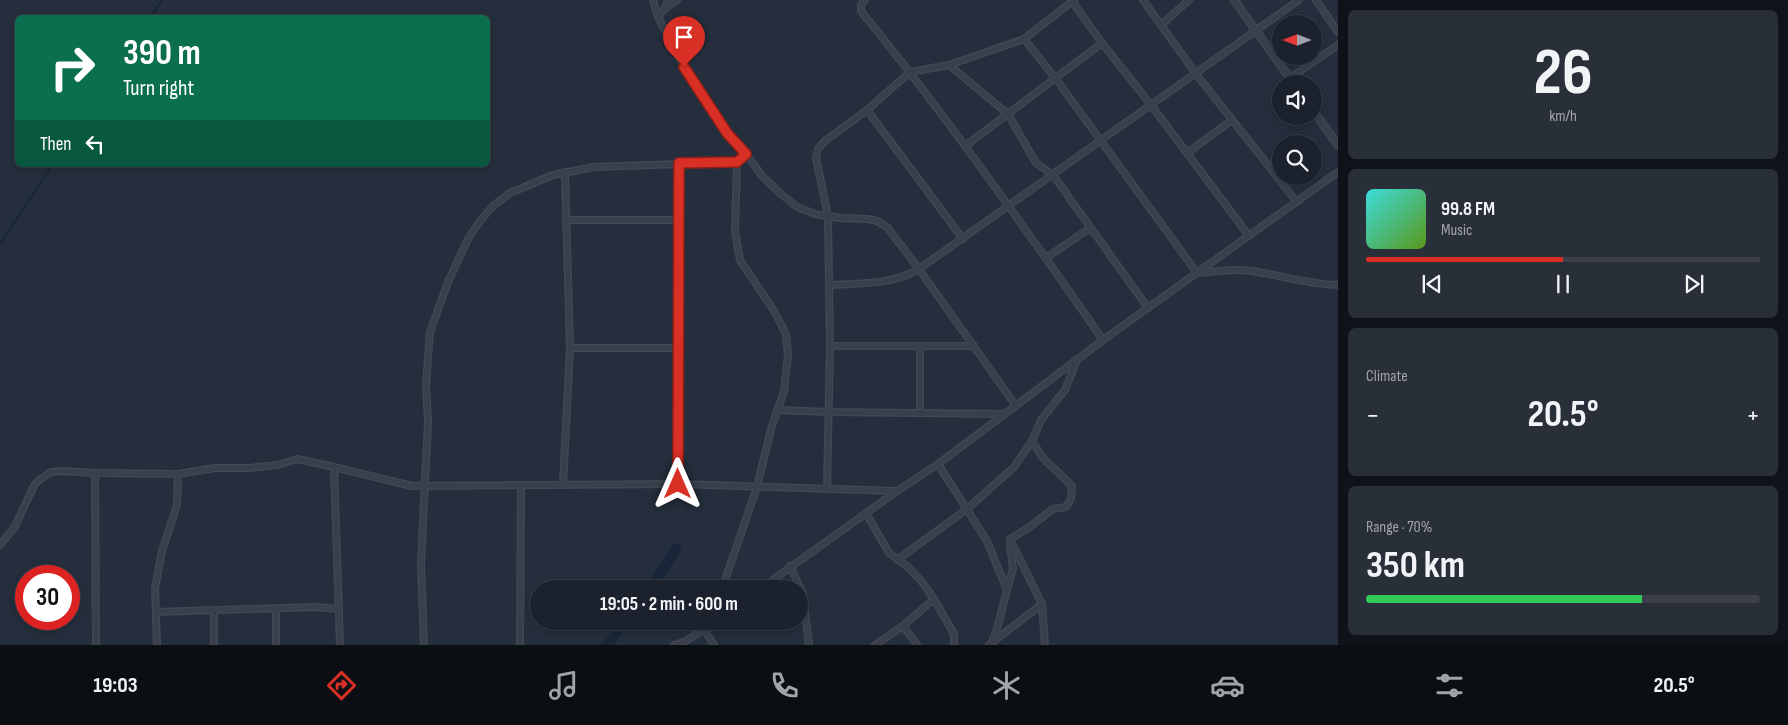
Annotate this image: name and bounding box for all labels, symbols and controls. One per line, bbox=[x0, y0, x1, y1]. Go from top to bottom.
north arrow bbox=[1272, 15, 1322, 65]
map controls bbox=[1272, 15, 1322, 185]
pin bbox=[663, 16, 705, 67]
icon: arrive bbox=[670, 23, 698, 51]
text: 390 m bbox=[123, 32, 201, 75]
icon: right bbox=[40, 35, 105, 100]
text: 26 bbox=[1533, 35, 1593, 113]
text: Turn right bbox=[123, 75, 194, 102]
button: sound bbox=[1272, 75, 1322, 125]
text: km/h bbox=[1549, 107, 1577, 126]
icon: left bbox=[81, 130, 109, 158]
text: Then bbox=[40, 133, 71, 156]
button: search bbox=[1272, 135, 1322, 185]
text: 99.8 FM bbox=[1441, 198, 1495, 221]
text: Music bbox=[1441, 221, 1472, 240]
icon: previous bbox=[1418, 270, 1446, 298]
icon: pause bbox=[1549, 270, 1577, 298]
icon: next bbox=[1680, 270, 1708, 298]
text: Climate bbox=[1366, 367, 1408, 386]
text: 20.5° bbox=[1527, 392, 1599, 437]
text: − bbox=[1366, 399, 1380, 432]
text: + bbox=[1746, 399, 1760, 432]
position arrow bbox=[651, 457, 703, 509]
text: Range · 70% bbox=[1366, 518, 1432, 537]
text: 350 km bbox=[1366, 543, 1465, 588]
speed limit sign: 30 bbox=[15, 565, 80, 630]
text: 19:05 · 2 min · 600 m bbox=[600, 593, 738, 616]
icon: directions bbox=[324, 668, 359, 703]
icon: music bbox=[546, 668, 581, 703]
icon: phone bbox=[767, 668, 802, 703]
icon: climate bbox=[989, 668, 1024, 703]
icon: car bbox=[1210, 668, 1245, 703]
icon: filters bbox=[1432, 668, 1467, 703]
text: 19:03 bbox=[93, 672, 138, 699]
text: 20.5° bbox=[1654, 672, 1695, 699]

